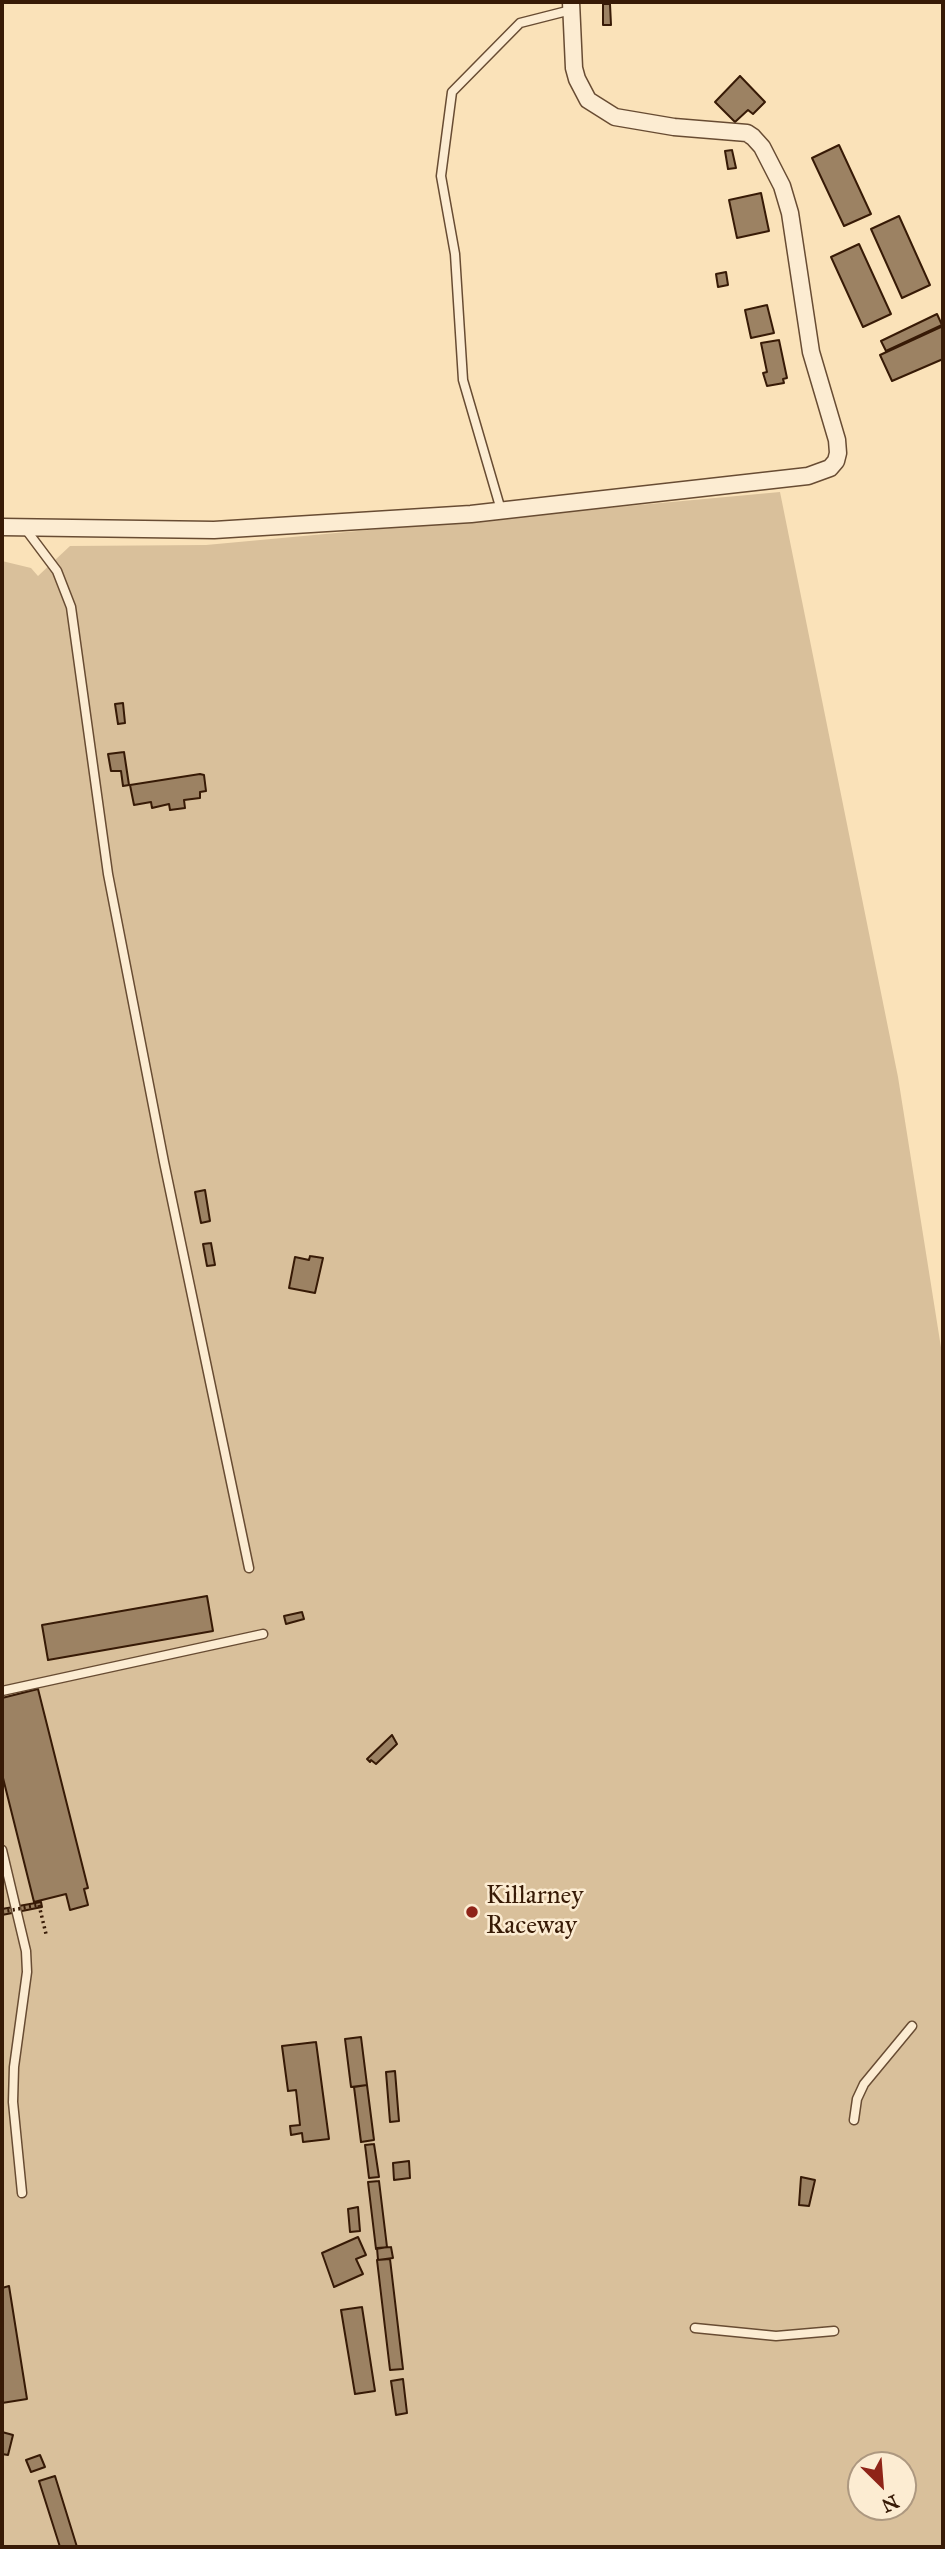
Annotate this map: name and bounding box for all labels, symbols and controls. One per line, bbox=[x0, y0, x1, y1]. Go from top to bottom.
place label: Killarney Raceway bbox=[486, 1881, 583, 1942]
marker: Killarney Raceway bbox=[464, 1904, 480, 1920]
north arrow bbox=[847, 2451, 917, 2521]
text: N bbox=[878, 2490, 902, 2518]

